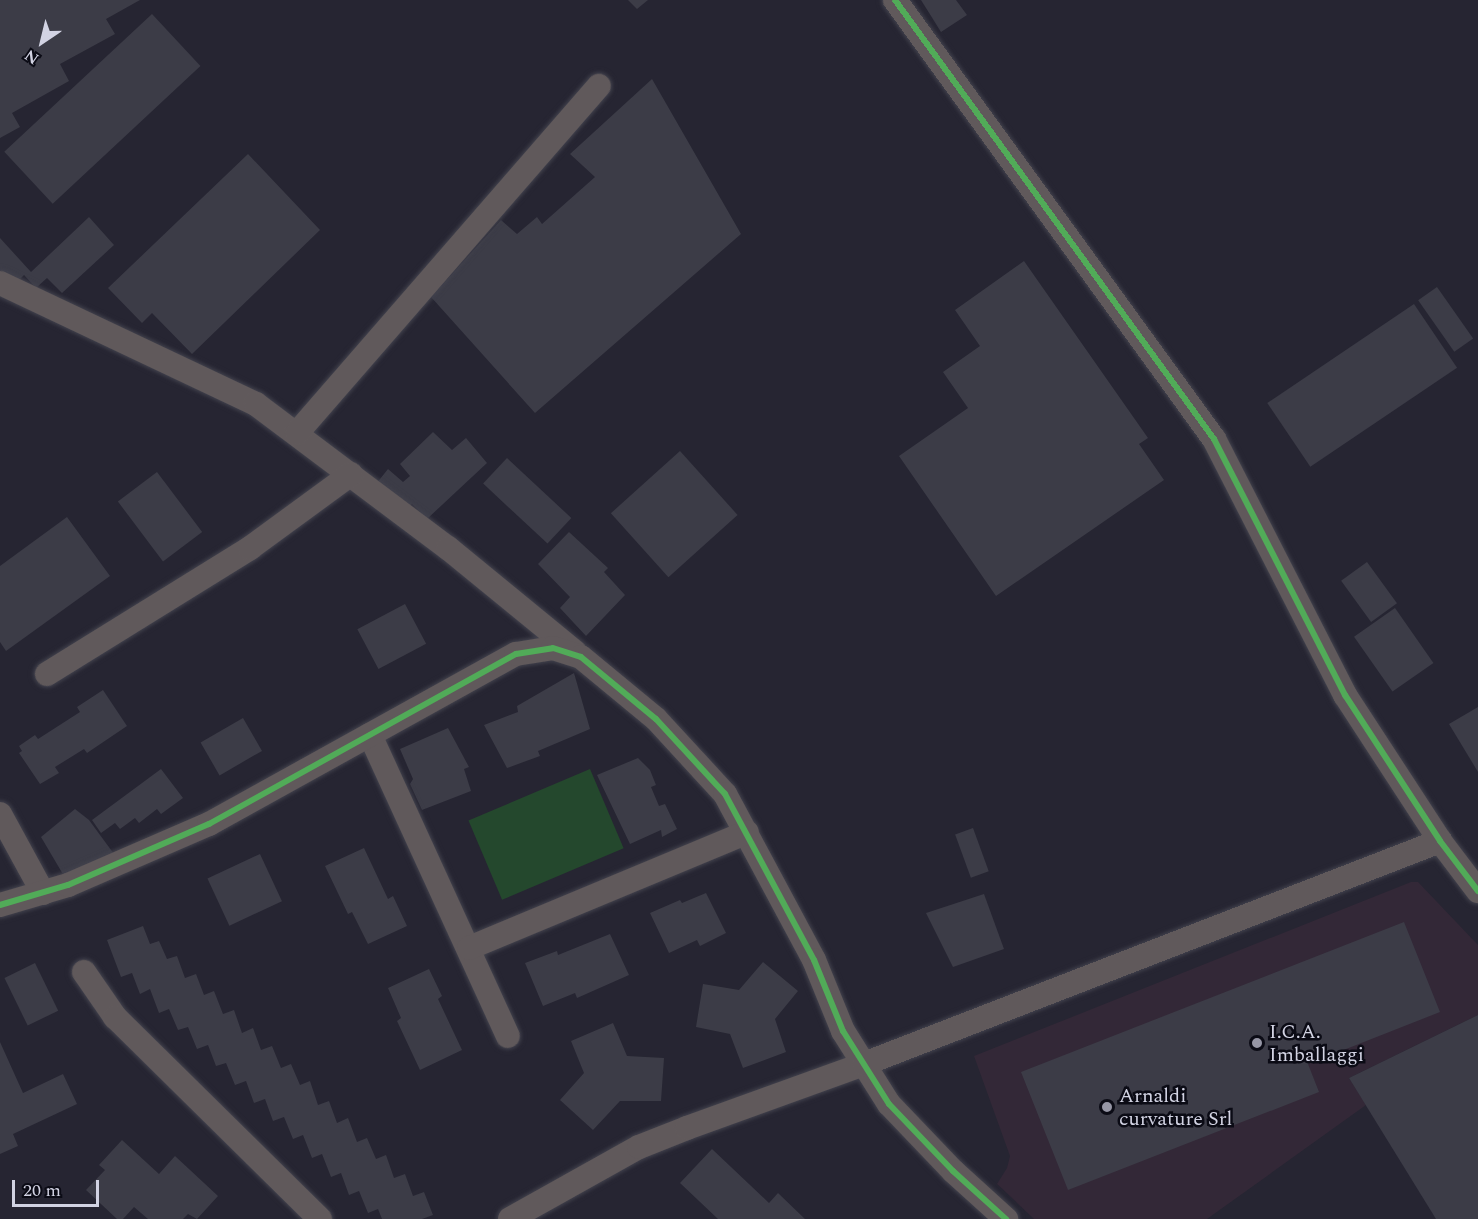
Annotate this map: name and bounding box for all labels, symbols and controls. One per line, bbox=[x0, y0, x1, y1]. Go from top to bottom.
north arrow bbox=[12, 12, 72, 72]
text: N bbox=[19, 43, 44, 70]
place label: I.C.A. Imballaggi bbox=[1269, 1020, 1364, 1067]
marker: I.C.A. Imballaggi bbox=[1250, 1036, 1264, 1050]
place label: Arnaldi curvature Srl bbox=[1119, 1084, 1232, 1131]
marker: Arnaldi curvature Srl bbox=[1100, 1100, 1114, 1114]
scale bar bbox=[15, 1168, 102, 1206]
text: 20 m bbox=[23, 1177, 61, 1204]

